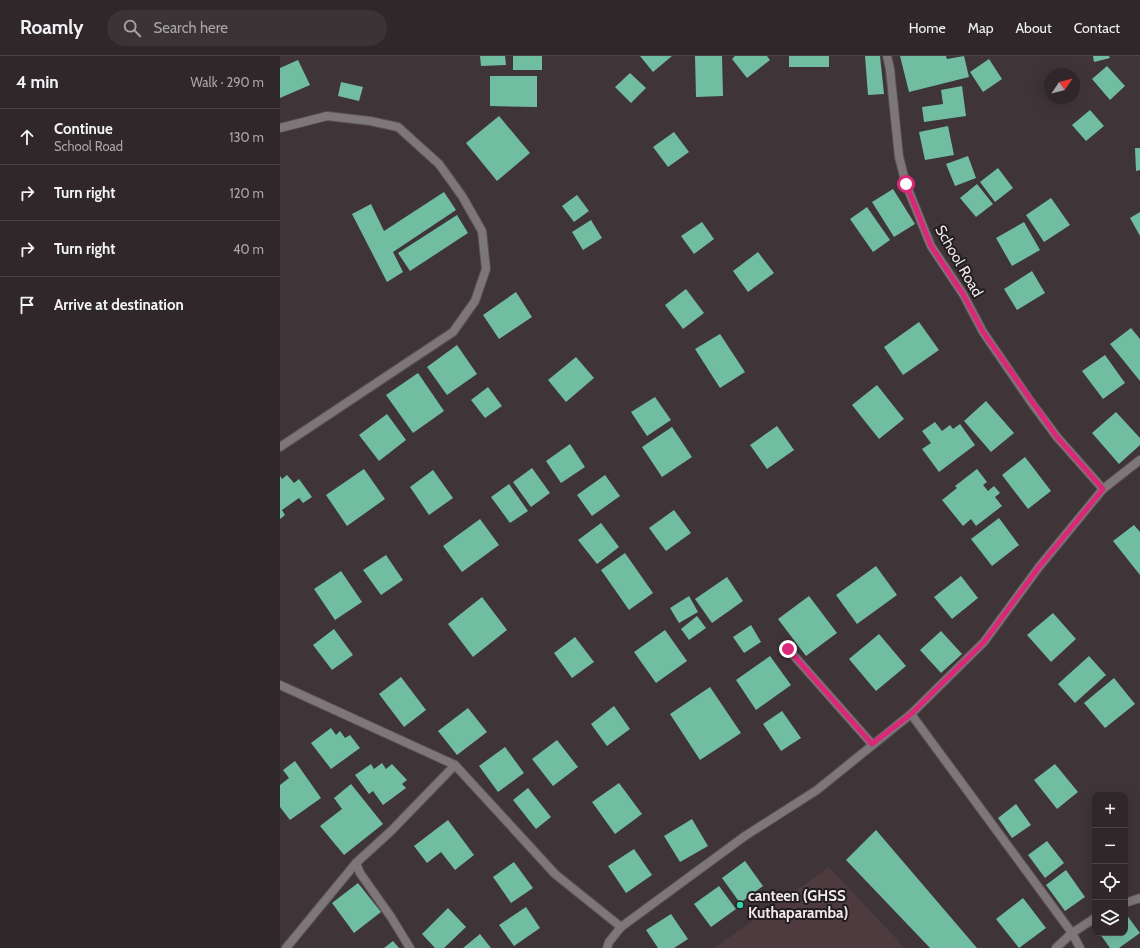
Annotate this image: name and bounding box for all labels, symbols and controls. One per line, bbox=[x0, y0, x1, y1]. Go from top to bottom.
search box bbox=[107, 10, 387, 46]
text: Roamly bbox=[20, 16, 83, 39]
icon: search bbox=[121, 17, 143, 39]
text: Search here bbox=[153, 19, 228, 37]
text: Home bbox=[909, 19, 946, 37]
text: Map bbox=[968, 19, 993, 37]
text: About bbox=[1015, 19, 1052, 37]
text: Contact bbox=[1074, 19, 1120, 37]
north arrow bbox=[1044, 68, 1080, 104]
text: 4 min bbox=[16, 72, 59, 92]
text: Walk · 290 m bbox=[191, 74, 264, 90]
text: Continue bbox=[54, 120, 113, 138]
icon: ahead bbox=[16, 126, 38, 148]
text: 130 m bbox=[229, 129, 264, 145]
text: School Road bbox=[54, 138, 123, 154]
route start bbox=[897, 175, 915, 193]
icon: right bbox=[16, 182, 38, 204]
text: Turn right bbox=[54, 184, 115, 202]
text: 120 m bbox=[230, 185, 264, 201]
street label: School Road bbox=[931, 222, 987, 300]
icon: right bbox=[16, 238, 38, 260]
text: Turn right bbox=[54, 240, 115, 258]
text: 40 m bbox=[233, 241, 264, 257]
icon: arrive bbox=[16, 294, 38, 316]
text: Arrive at destination bbox=[54, 296, 184, 314]
route end bbox=[779, 640, 797, 658]
map controls bbox=[1092, 792, 1128, 936]
button: + bbox=[1092, 792, 1128, 828]
button: − bbox=[1092, 828, 1128, 864]
button: locate bbox=[1092, 864, 1128, 900]
place label: canteen (GHSS Kuthaparamba) bbox=[748, 887, 848, 922]
marker: canteen (GHSS Kuthaparamba) bbox=[735, 900, 745, 910]
button: layers bbox=[1092, 900, 1128, 936]

